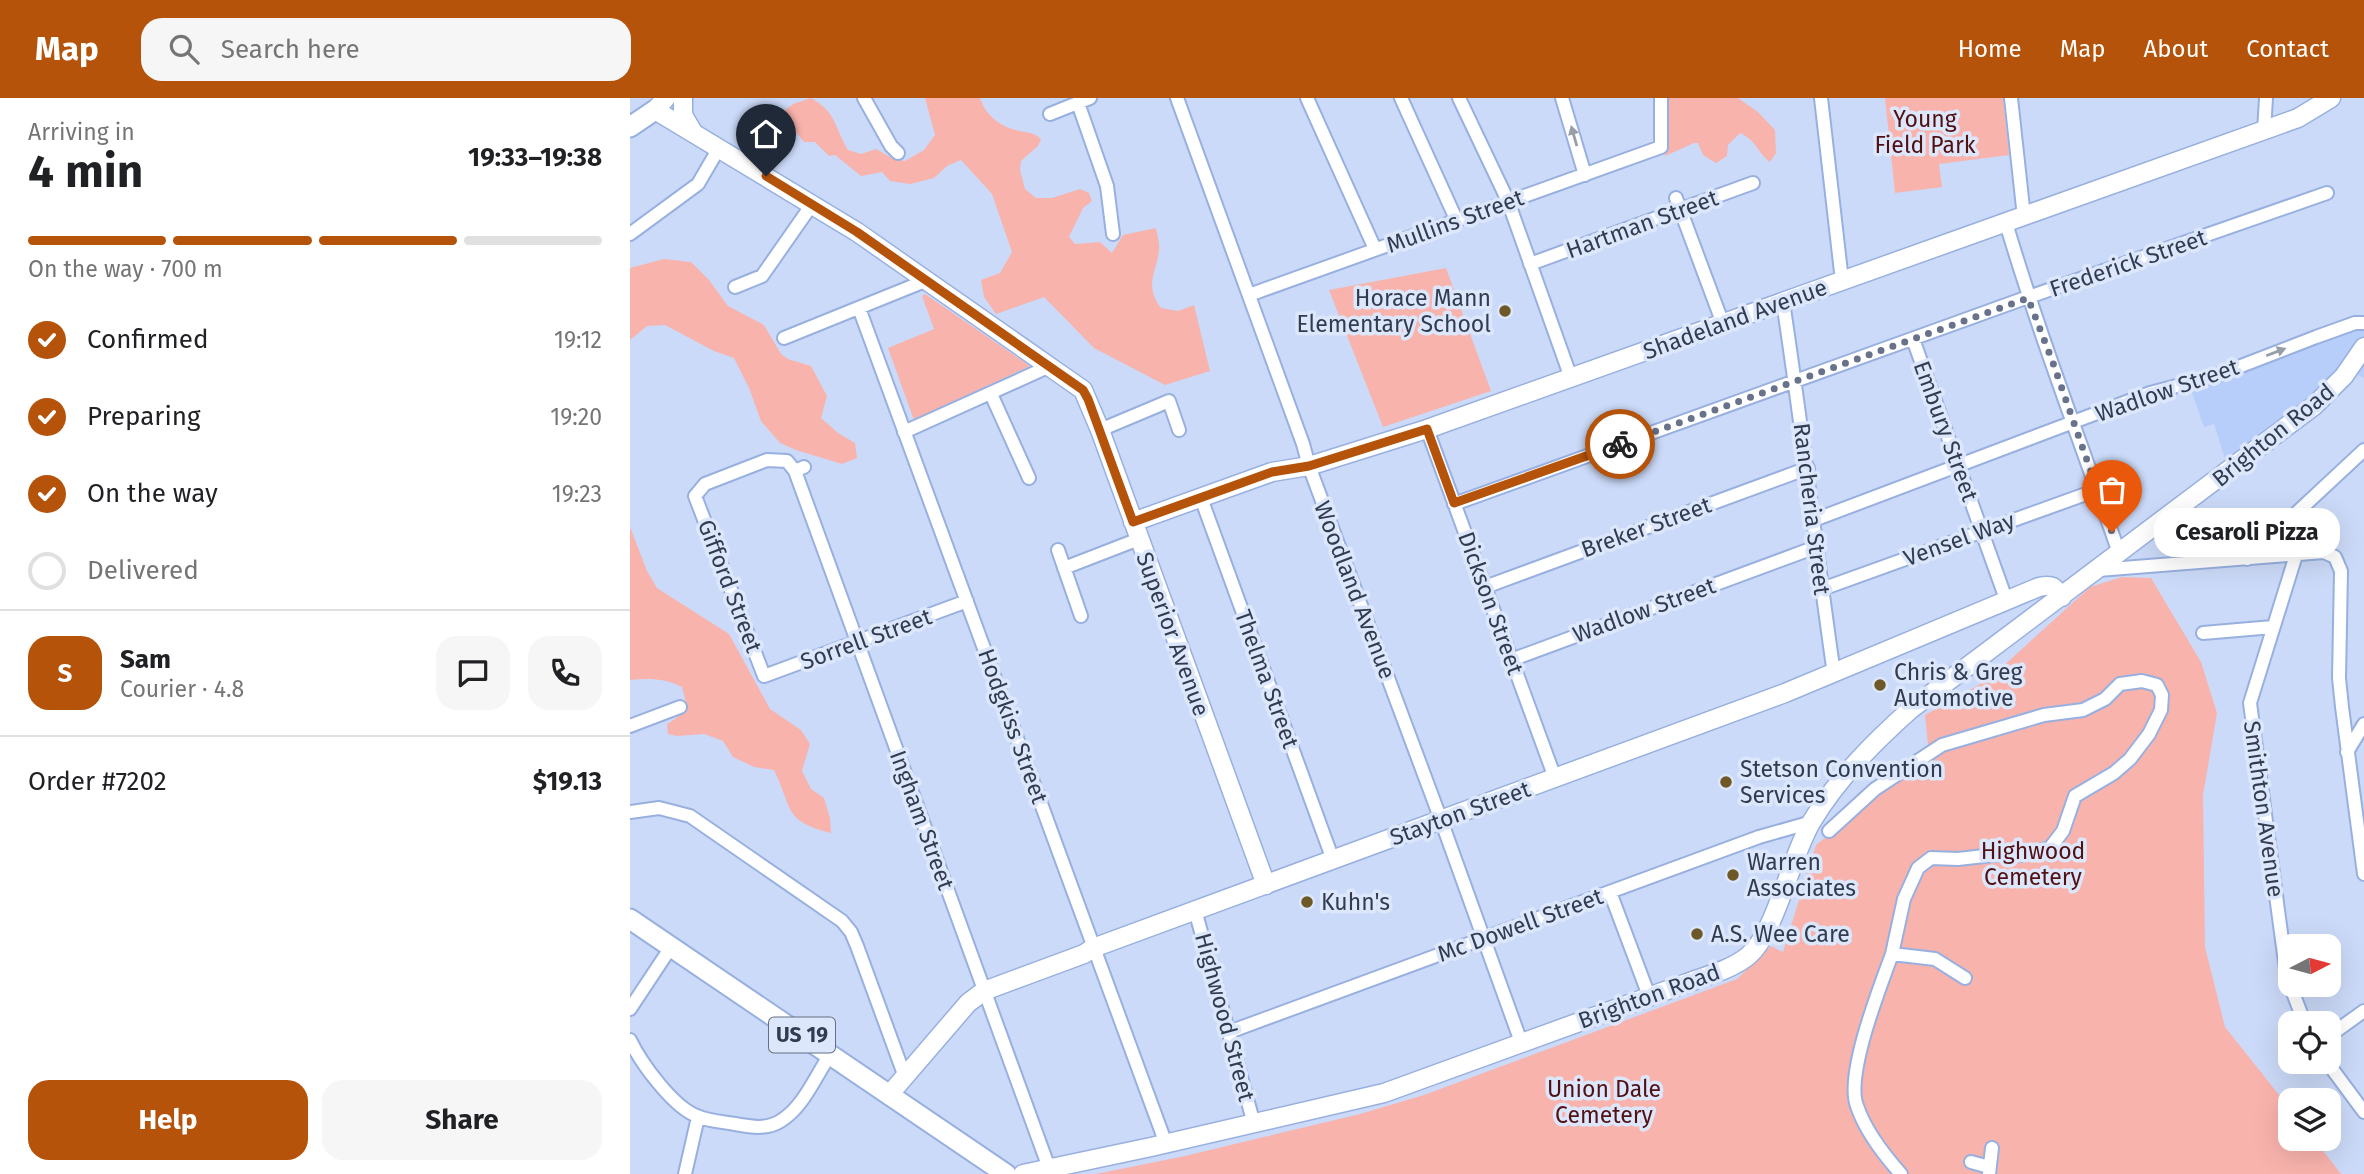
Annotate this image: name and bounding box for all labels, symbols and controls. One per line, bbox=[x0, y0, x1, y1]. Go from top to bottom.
search box bbox=[141, 18, 631, 81]
text: Map bbox=[35, 29, 99, 69]
icon: search bbox=[165, 30, 203, 68]
text: Search here bbox=[221, 34, 360, 65]
text: Home bbox=[1958, 35, 2022, 63]
text: Map bbox=[2060, 35, 2106, 63]
text: About bbox=[2144, 35, 2208, 63]
text: Contact bbox=[2246, 35, 2329, 63]
pin bbox=[736, 104, 796, 176]
park label: Young Field Park bbox=[1874, 105, 1976, 159]
icon: home bbox=[747, 115, 785, 153]
text: Arriving in bbox=[28, 118, 135, 146]
one-way arrow bbox=[1568, 126, 1578, 147]
text: 19:33–19:38 bbox=[468, 142, 602, 173]
text: 4 min bbox=[28, 144, 143, 199]
street label: Mullins Street bbox=[1383, 183, 1528, 259]
street label: Hartman Street bbox=[1562, 183, 1722, 264]
street label: Frederick Street bbox=[2046, 223, 2211, 303]
text: On the way · 700 m bbox=[28, 255, 223, 283]
street label: Shadeland Avenue bbox=[1639, 273, 1831, 365]
place label: Horace Mann Elementary School bbox=[1296, 284, 1491, 338]
marker: Horace Mann Elementary School bbox=[1497, 303, 1513, 319]
icon: check bbox=[28, 321, 66, 359]
text: Confirmed bbox=[87, 324, 208, 355]
text: 19:12 bbox=[554, 326, 602, 354]
one-way arrow bbox=[2265, 347, 2286, 358]
street label: Wadlow Street bbox=[2092, 352, 2243, 428]
street label: Embury Street bbox=[1908, 357, 1985, 506]
street label: Brighton Road bbox=[2206, 377, 2340, 493]
icon: check bbox=[28, 398, 66, 436]
text: Preparing bbox=[87, 401, 200, 432]
text: 19:20 bbox=[550, 403, 602, 431]
courier bbox=[1585, 409, 1655, 479]
street label: Rancheria Street bbox=[1788, 421, 1837, 597]
icon: bike bbox=[1601, 425, 1639, 463]
pin bbox=[2082, 460, 2142, 532]
icon: bag bbox=[2093, 471, 2131, 509]
icon: check bbox=[28, 475, 66, 513]
text: On the way bbox=[87, 478, 218, 509]
text: 19:23 bbox=[552, 480, 602, 508]
street label: Breker Street bbox=[1577, 490, 1715, 563]
street label: Woodland Avenue bbox=[1308, 497, 1402, 683]
street label: Vensel Way bbox=[1900, 506, 2019, 572]
callout: Cesaroli Pizza bbox=[2154, 508, 2340, 556]
street label: Gifford Street bbox=[692, 516, 768, 657]
text: Cesaroli Pizza bbox=[2175, 518, 2319, 546]
street label: Dickson Street bbox=[1452, 528, 1530, 679]
street label: Superior Avenue bbox=[1130, 548, 1216, 720]
text: Delivered bbox=[87, 555, 199, 586]
street label: Wadlow Street bbox=[1569, 571, 1720, 649]
street label: Sorrell Street bbox=[797, 602, 936, 676]
street label: Thelma Street bbox=[1229, 606, 1305, 753]
button: chat bbox=[436, 636, 510, 710]
button: phone bbox=[528, 636, 602, 710]
text: Sam bbox=[120, 644, 171, 675]
street label: Hodgkiss Street bbox=[972, 645, 1054, 808]
text: S bbox=[58, 658, 72, 689]
place label: Chris & Greg Automotive bbox=[1894, 658, 2022, 712]
text: Courier · 4.8 bbox=[120, 675, 244, 703]
marker: Chris & Greg Automotive bbox=[1872, 677, 1888, 693]
street label: Smithton Avenue bbox=[2238, 719, 2290, 899]
street label: Ingham Street bbox=[884, 746, 960, 894]
place label: Stetson Convention Services bbox=[1740, 755, 1943, 809]
text: Order #7202 bbox=[28, 766, 167, 797]
text: $19.13 bbox=[533, 766, 602, 797]
street label: Stayton Street bbox=[1386, 774, 1535, 851]
marker: Stetson Convention Services bbox=[1718, 774, 1734, 790]
park label: Highwood Cemetery bbox=[1981, 837, 2085, 891]
place label: Warren Associates bbox=[1747, 848, 1856, 902]
marker: Warren Associates bbox=[1725, 867, 1741, 883]
street label: Mc Dowell Street bbox=[1433, 882, 1607, 968]
place label: Kuhn's bbox=[1321, 888, 1390, 916]
marker: Kuhn's bbox=[1299, 894, 1315, 910]
place label: A.S. Wee Care bbox=[1711, 920, 1850, 948]
marker: A.S. Wee Care bbox=[1689, 926, 1705, 942]
street label: Highwood Street bbox=[1189, 930, 1261, 1105]
north arrow bbox=[2278, 934, 2342, 998]
map controls bbox=[2278, 934, 2341, 1151]
street label: Brighton Road bbox=[1574, 957, 1724, 1035]
button: locate bbox=[2278, 1011, 2341, 1074]
road number: US 19 bbox=[769, 1018, 835, 1052]
park label: Union Dale Cemetery bbox=[1547, 1075, 1661, 1129]
button: Help bbox=[28, 1080, 308, 1160]
button: Share bbox=[322, 1080, 602, 1160]
button: layers bbox=[2278, 1088, 2341, 1151]

